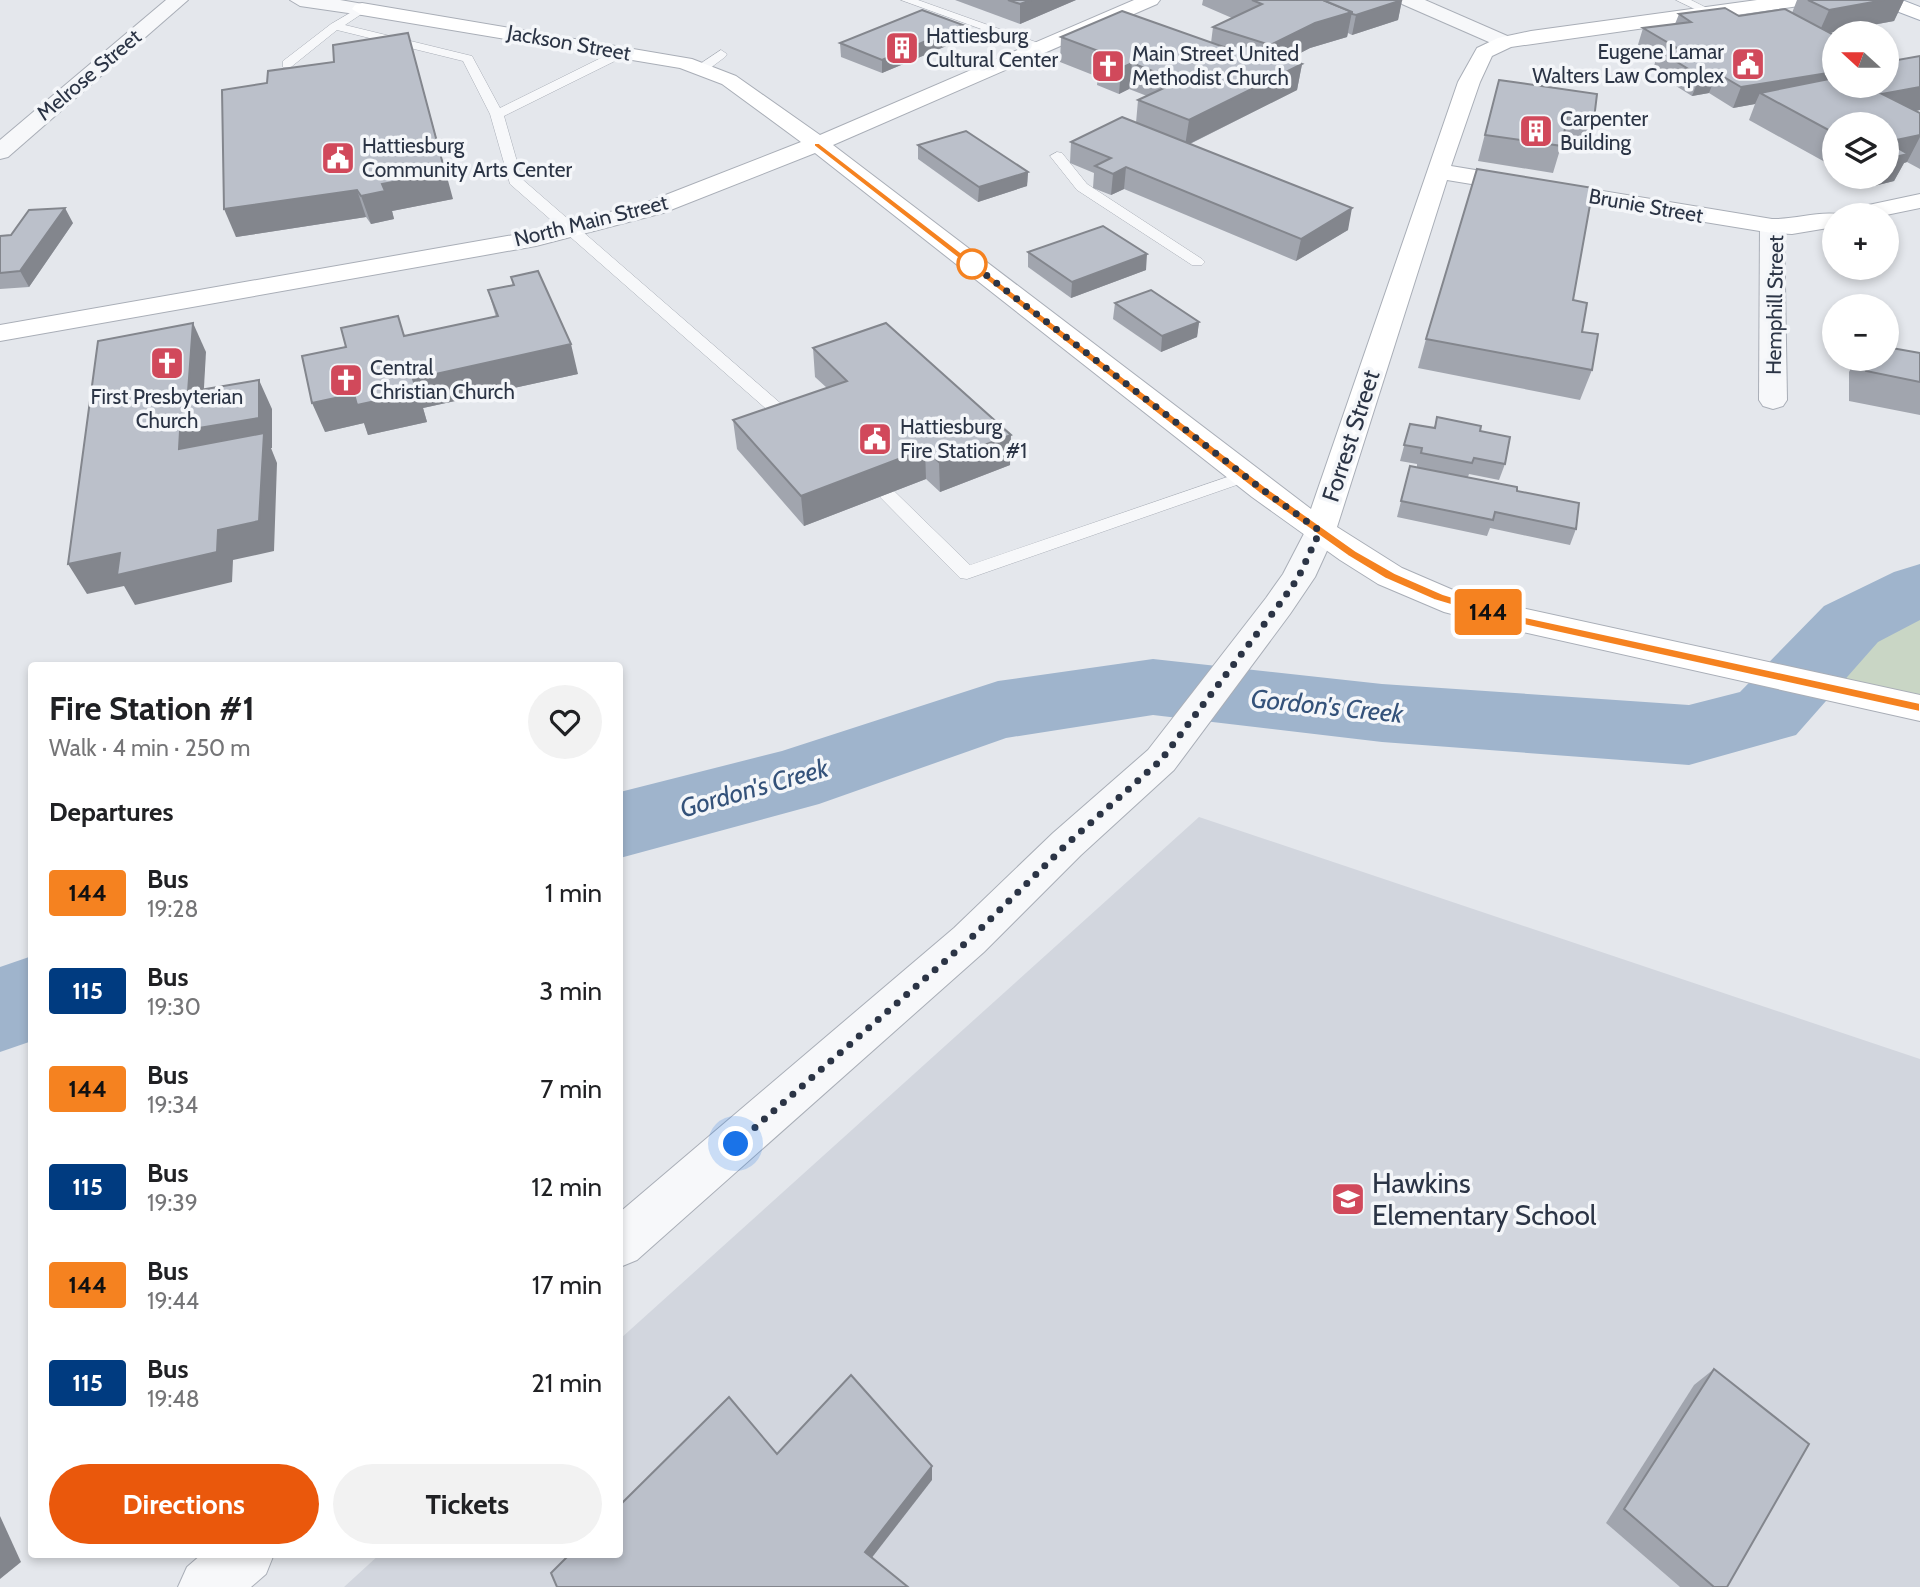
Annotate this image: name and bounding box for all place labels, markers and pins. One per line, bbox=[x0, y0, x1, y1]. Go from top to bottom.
place label: Hattiesburg Cultural Center bbox=[926, 23, 1059, 72]
building icon: Hattiesburg Cultural Center bbox=[883, 29, 921, 67]
place label: Eugene Lamar Walters Law Complex bbox=[1532, 39, 1724, 88]
place label: Main Street United Methodist Church bbox=[1132, 41, 1299, 90]
public building icon: Eugene Lamar Walters Law Complex bbox=[1729, 45, 1767, 83]
church icon: Main Street United Methodist Church bbox=[1089, 47, 1127, 85]
place label: Carpenter Building bbox=[1560, 106, 1648, 155]
building icon: Carpenter Building bbox=[1517, 112, 1555, 150]
place label: Hattiesburg Community Arts Center bbox=[362, 133, 572, 182]
public building icon: Hattiesburg Community Arts Center bbox=[319, 139, 357, 177]
unlabelled marker bbox=[957, 249, 987, 279]
church icon: First Presbyterian Church bbox=[148, 344, 186, 382]
place label: Central Christian Church bbox=[370, 355, 515, 404]
church icon: Central Christian Church bbox=[327, 361, 365, 399]
place label: First Presbyterian Church bbox=[91, 384, 243, 433]
place label: Hattiesburg Fire Station #1 bbox=[900, 414, 1027, 463]
public building icon: Hattiesburg Fire Station #1 bbox=[856, 420, 894, 458]
place label: Hawkins Elementary School bbox=[1372, 1166, 1597, 1232]
school or university icon: Hawkins Elementary School bbox=[1329, 1180, 1367, 1218]

